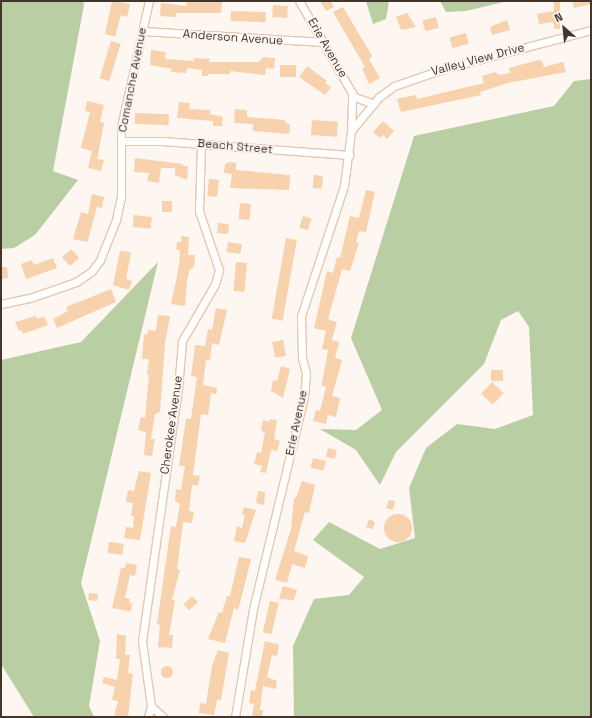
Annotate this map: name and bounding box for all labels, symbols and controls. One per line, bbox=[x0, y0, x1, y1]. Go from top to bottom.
north arrow bbox=[544, 8, 584, 48]
text: N bbox=[552, 9, 565, 25]
street label: Erie Avenue bbox=[304, 15, 350, 81]
street label: Comanche Avenue bbox=[116, 26, 150, 134]
street label: Anderson Avenue bbox=[182, 27, 284, 49]
street label: Valley View Drive bbox=[430, 41, 526, 79]
street label: Beach Street bbox=[196, 137, 274, 157]
street label: Cherokee Avenue bbox=[158, 375, 186, 475]
street label: Erie Avenue bbox=[283, 389, 311, 457]

